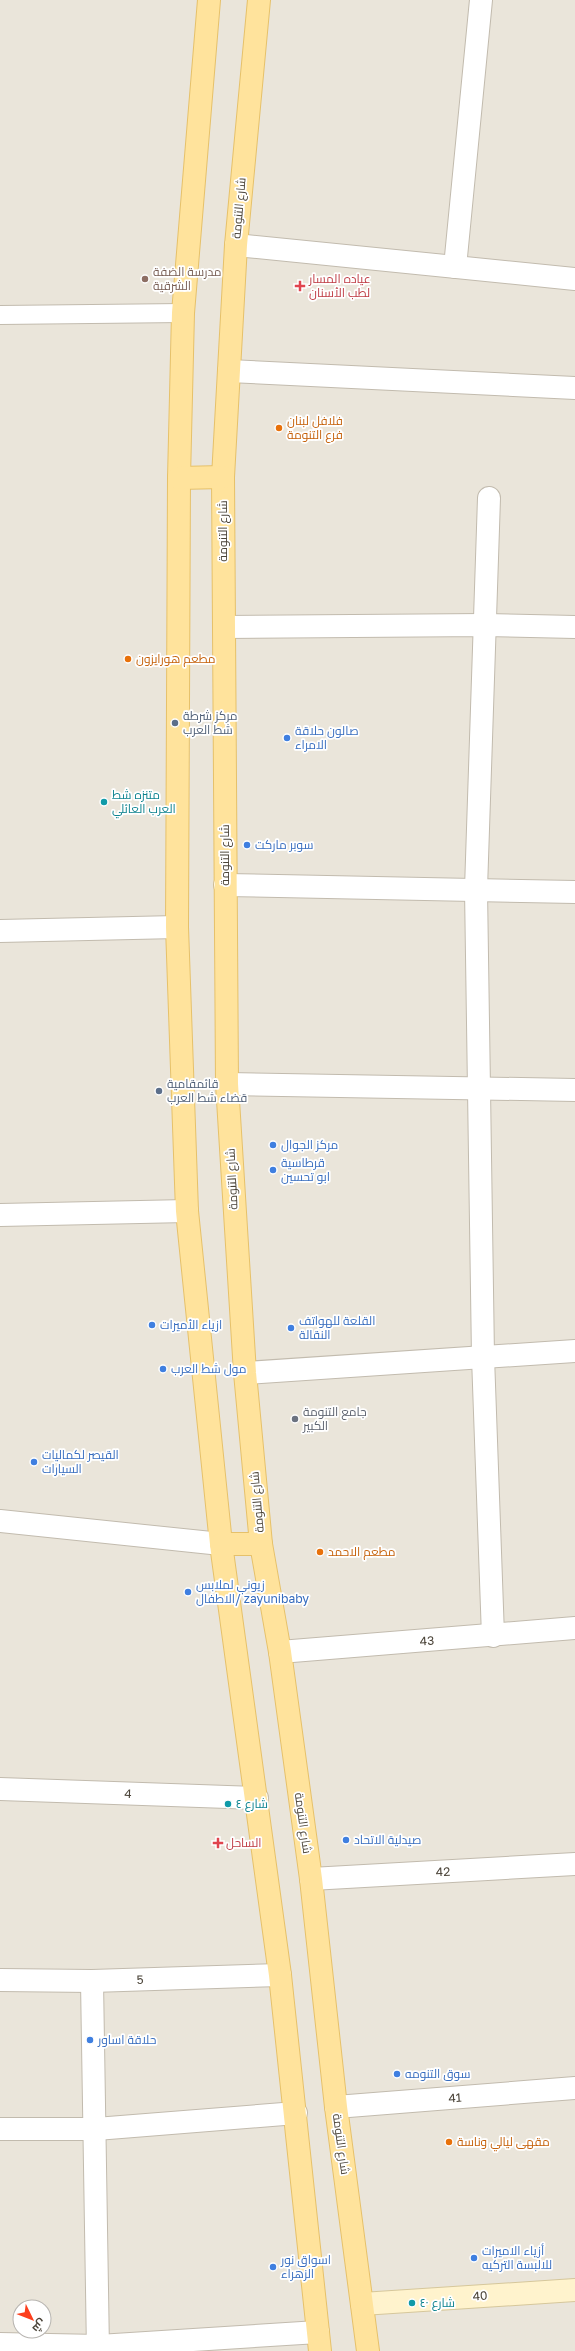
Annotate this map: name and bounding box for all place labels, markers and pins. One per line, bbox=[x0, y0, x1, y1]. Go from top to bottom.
place label: مدرسة الضفة الشرقية bbox=[153, 264, 222, 293]
place label: عياده المسار لطب الأسنان bbox=[308, 271, 371, 300]
marker: مدرسة الضفة الشرقية bbox=[140, 274, 150, 284]
marker: عياده المسار لطب الأسنان bbox=[294, 280, 306, 292]
place label: فلافل لبنان فرع التنومة bbox=[287, 413, 343, 443]
marker: فلافل لبنان فرع التنومة bbox=[274, 423, 284, 433]
place label: مطعم هورايزون bbox=[136, 651, 215, 667]
marker: مطعم هورايزون bbox=[123, 654, 133, 664]
place label: مركز شرطة شط العرب bbox=[183, 708, 238, 737]
marker: مركز شرطة شط العرب bbox=[170, 718, 180, 728]
place label: صالون حلاقة الامراء bbox=[295, 723, 359, 752]
marker: صالون حلاقة الامراء bbox=[282, 733, 292, 743]
place label: متنزه شط العرب العائلي bbox=[112, 787, 176, 819]
marker: متنزه شط العرب العائلي bbox=[99, 797, 109, 807]
place label: سوبر ماركت bbox=[255, 837, 313, 852]
marker: سوبر ماركت bbox=[242, 840, 252, 850]
place label: قائمقامية قضاء شط العرب bbox=[167, 1076, 247, 1105]
marker: قائمقامية قضاء شط العرب bbox=[154, 1086, 164, 1096]
place label: مركز الجوال bbox=[281, 1137, 338, 1152]
marker: مركز الجوال bbox=[268, 1140, 278, 1150]
place label: قرطاسية ابو تحسين bbox=[281, 1155, 330, 1184]
marker: قرطاسية ابو تحسين bbox=[268, 1165, 278, 1175]
place label: القلعة للهواتف النقالة bbox=[299, 1313, 375, 1342]
place label: ازياء الأميرات bbox=[160, 1317, 222, 1332]
marker: ازياء الأميرات bbox=[147, 1320, 157, 1330]
marker: القلعة للهواتف النقالة bbox=[286, 1323, 296, 1333]
place label: مول شط العرب bbox=[171, 1361, 246, 1376]
marker: مول شط العرب bbox=[158, 1364, 168, 1374]
place label: جامع التنومة الكبير bbox=[302, 1404, 367, 1433]
marker: جامع التنومة الكبير bbox=[290, 1414, 300, 1424]
place label: القيصر لكماليات السيارات bbox=[42, 1447, 119, 1476]
marker: القيصر لكماليات السيارات bbox=[29, 1457, 39, 1467]
place label: مطعم الاحمد bbox=[328, 1544, 395, 1560]
marker: مطعم الاحمد bbox=[315, 1547, 325, 1557]
place label: زيوني لملابس الاطفال/ zayunibaby bbox=[196, 1577, 309, 1606]
marker: زيوني لملابس الاطفال/ zayunibaby bbox=[183, 1587, 193, 1597]
place label: شارع ٤ bbox=[236, 1796, 268, 1812]
marker: شارع ٤ bbox=[223, 1799, 233, 1809]
place label: صيدلية الاتحاد bbox=[354, 1832, 421, 1847]
place label: الساحل bbox=[226, 1835, 261, 1850]
marker: صيدلية الاتحاد bbox=[341, 1835, 351, 1845]
marker: الساحل bbox=[213, 1838, 223, 1848]
place label: حلاقة اساور bbox=[97, 2032, 156, 2047]
marker: حلاقة اساور bbox=[85, 2035, 95, 2045]
place label: سوق التنومه bbox=[405, 2066, 470, 2081]
marker: سوق التنومه bbox=[392, 2069, 402, 2079]
place label: مقهى ليالي وناسة bbox=[457, 2134, 550, 2152]
marker: مقهى ليالي وناسة bbox=[444, 2137, 454, 2147]
place label: أزياء الاميرات للالبسة التركيه bbox=[482, 2243, 552, 2272]
place label: اسواق نور الزهراء bbox=[280, 2252, 331, 2281]
marker: أزياء الاميرات للالبسة التركيه bbox=[469, 2253, 479, 2263]
marker: اسواق نور الزهراء bbox=[268, 2262, 278, 2272]
place label: شارع ٤٠ bbox=[420, 2295, 455, 2311]
marker: شارع ٤٠ bbox=[407, 2298, 417, 2308]

